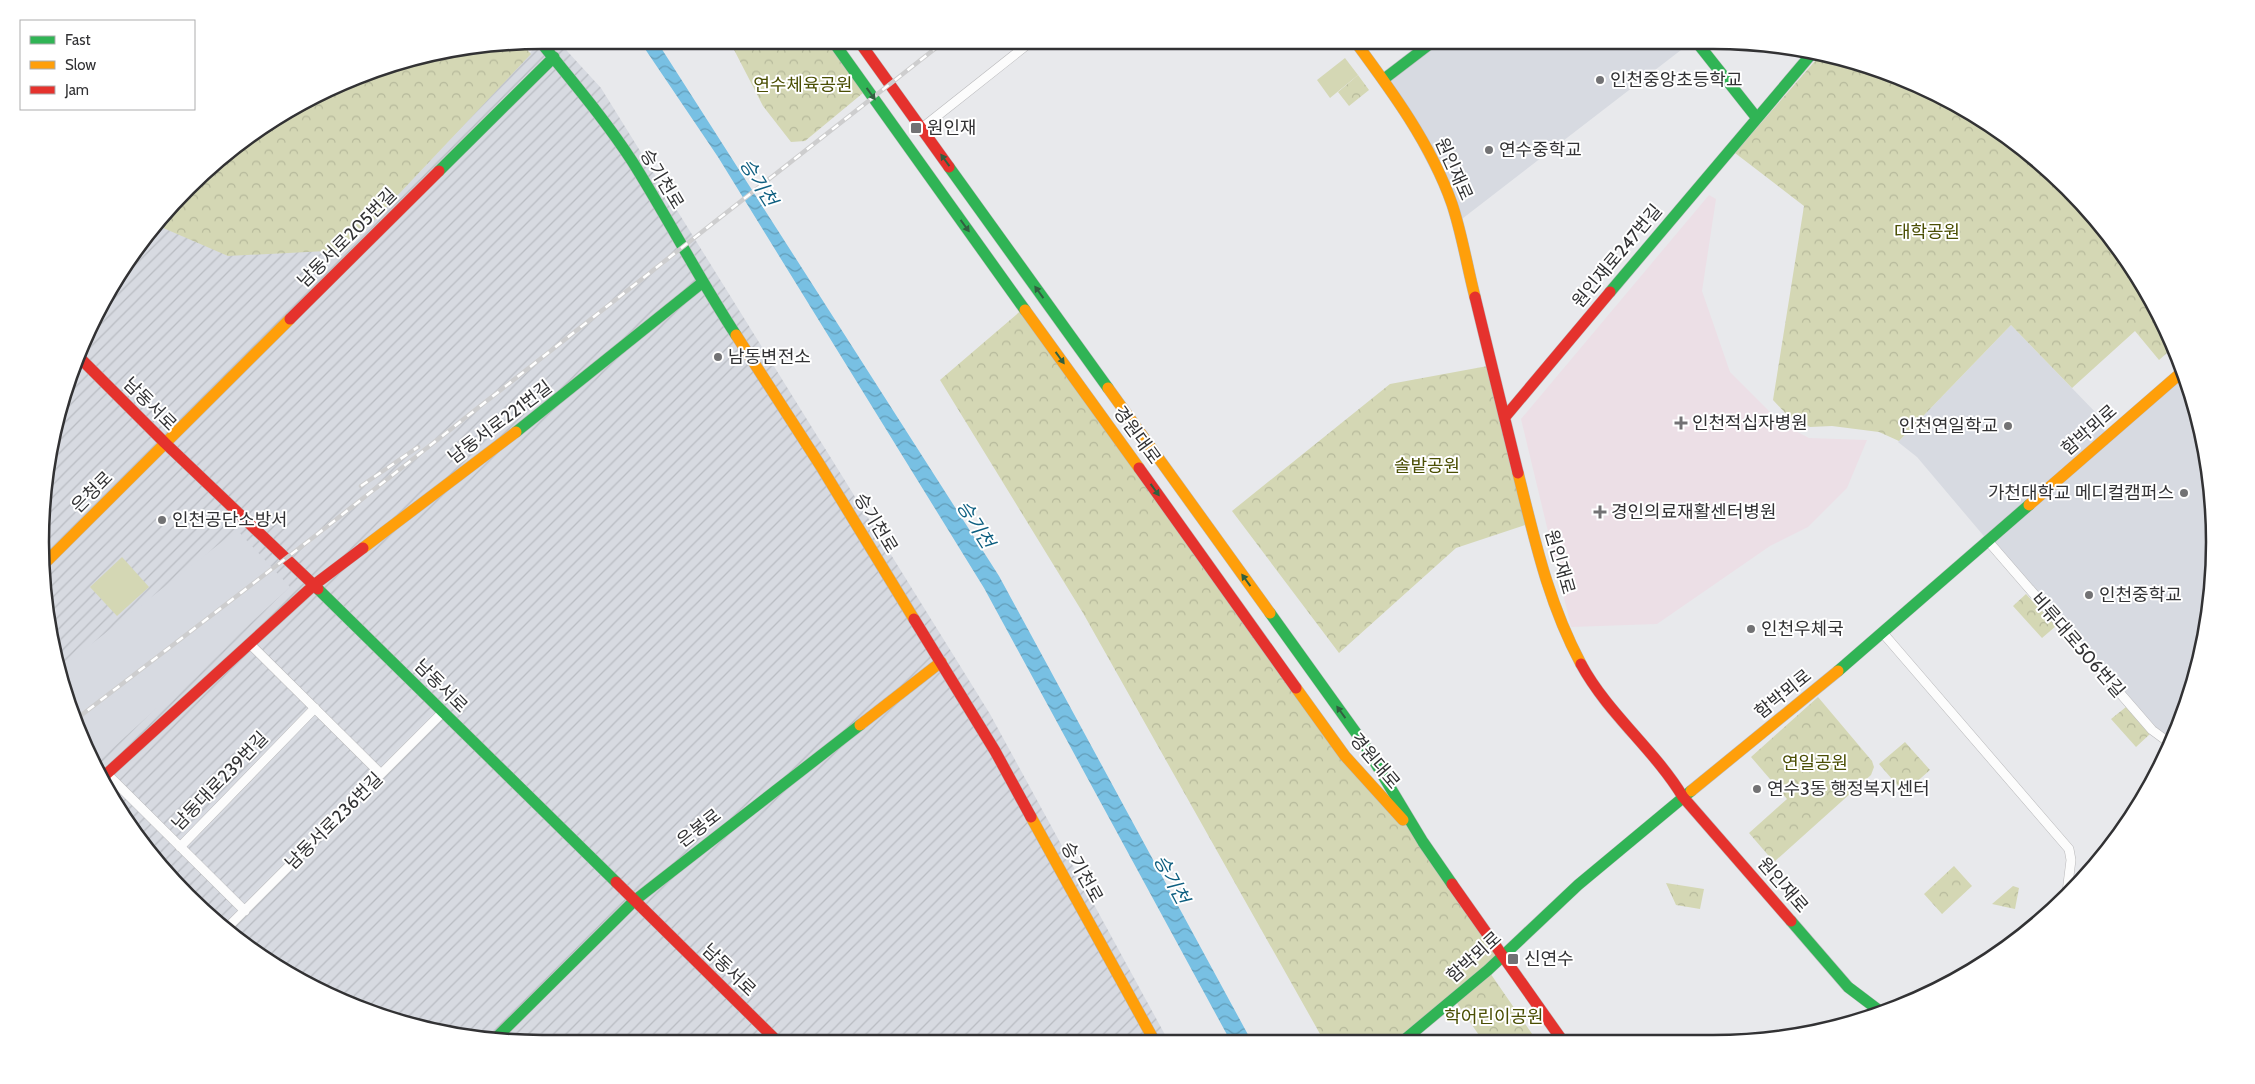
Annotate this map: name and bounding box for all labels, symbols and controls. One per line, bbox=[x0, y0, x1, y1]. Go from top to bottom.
legend bbox=[20, 20, 195, 110]
text: Fast bbox=[65, 31, 90, 49]
text: Slow bbox=[65, 56, 96, 74]
place label: 인천중앙초등학교 bbox=[1610, 69, 1742, 91]
park label: 연수체육공원 bbox=[753, 74, 853, 96]
marker: 인천중앙초등학교 bbox=[1594, 74, 1606, 86]
text: Jam bbox=[64, 81, 89, 99]
one-way arrow bbox=[865, 87, 876, 100]
place label: 원인재 bbox=[927, 117, 977, 139]
marker: 원인재 bbox=[909, 121, 923, 135]
street label: 원인재로 bbox=[1430, 134, 1478, 204]
place label: 연수중학교 bbox=[1499, 139, 1582, 161]
marker: 연수중학교 bbox=[1483, 144, 1495, 156]
street label: 승기천로 bbox=[636, 145, 688, 213]
one-way arrow bbox=[940, 153, 950, 166]
water label: 승기천 bbox=[735, 154, 783, 212]
street label: 남동서로205번길 bbox=[293, 184, 401, 292]
street label: 원인재로247번길 bbox=[1567, 200, 1667, 312]
one-way arrow bbox=[960, 219, 970, 233]
park label: 대학공원 bbox=[1894, 221, 1960, 243]
one-way arrow bbox=[1034, 286, 1045, 299]
place label: 남동변전소 bbox=[728, 346, 811, 368]
marker: 남동변전소 bbox=[712, 351, 724, 363]
one-way arrow bbox=[1055, 351, 1065, 365]
street label: 남동서로 bbox=[119, 373, 181, 435]
street label: 남동서로221번길 bbox=[444, 376, 556, 468]
street label: 함박뫼로 bbox=[2057, 400, 2121, 460]
street label: 경원대로 bbox=[1109, 402, 1165, 468]
place label: 인천적십자병원 bbox=[1692, 412, 1808, 434]
place label: 인천연일학교 bbox=[1899, 415, 1998, 437]
marker: 인천적십자병원 bbox=[1674, 416, 1688, 430]
marker: 인천연일학교 bbox=[2002, 420, 2014, 432]
park label: 솔밭공원 bbox=[1394, 455, 1460, 477]
street label: 은청로 bbox=[67, 467, 117, 517]
place label: 가천대학교 메디컬캠퍼스 bbox=[1988, 482, 2174, 504]
one-way arrow bbox=[1150, 483, 1160, 497]
marker: 가천대학교 메디컬캠퍼스 bbox=[2178, 487, 2190, 499]
street label: 승기천로 bbox=[850, 489, 902, 557]
water label: 승기천 bbox=[952, 496, 1000, 554]
place label: 경인의료재활센터병원 bbox=[1611, 501, 1777, 523]
marker: 경인의료재활센터병원 bbox=[1593, 505, 1607, 519]
place label: 인천공단소방서 bbox=[172, 509, 288, 531]
marker: 인천공단소방서 bbox=[156, 514, 168, 526]
street label: 원인재로 bbox=[1540, 527, 1580, 597]
one-way arrow bbox=[1241, 573, 1251, 587]
place label: 인천중학교 bbox=[2099, 584, 2182, 606]
street label: 비류대로506번길 bbox=[2026, 588, 2130, 702]
marker: 인천중학교 bbox=[2083, 589, 2095, 601]
place label: 인천우체국 bbox=[1761, 618, 1844, 640]
marker: 인천우체국 bbox=[1745, 623, 1757, 635]
street label: 남동서로 bbox=[410, 655, 472, 717]
street label: 함박뫼로 bbox=[1750, 665, 1816, 723]
one-way arrow bbox=[1336, 705, 1346, 719]
street label: 남동대로239번길 bbox=[167, 727, 273, 835]
street label: 경원대로 bbox=[1345, 729, 1405, 793]
park label: 연일공원 bbox=[1782, 752, 1848, 774]
street label: 남동서로236번길 bbox=[281, 768, 387, 874]
place label: 연수3동 행정복지센터 bbox=[1767, 778, 1930, 800]
marker: 연수3동 행정복지센터 bbox=[1751, 783, 1763, 795]
street label: 은봉로 bbox=[673, 804, 725, 852]
street label: 승기천로 bbox=[1056, 838, 1108, 906]
water label: 승기천 bbox=[1149, 851, 1195, 909]
street label: 원인재로 bbox=[1753, 853, 1813, 917]
street label: 함박뫼로 bbox=[1442, 927, 1506, 987]
street label: 남동서로 bbox=[698, 939, 760, 1001]
place label: 신연수 bbox=[1524, 948, 1574, 970]
marker: 신연수 bbox=[1506, 952, 1520, 966]
park label: 학어린이공원 bbox=[1444, 1006, 1544, 1028]

